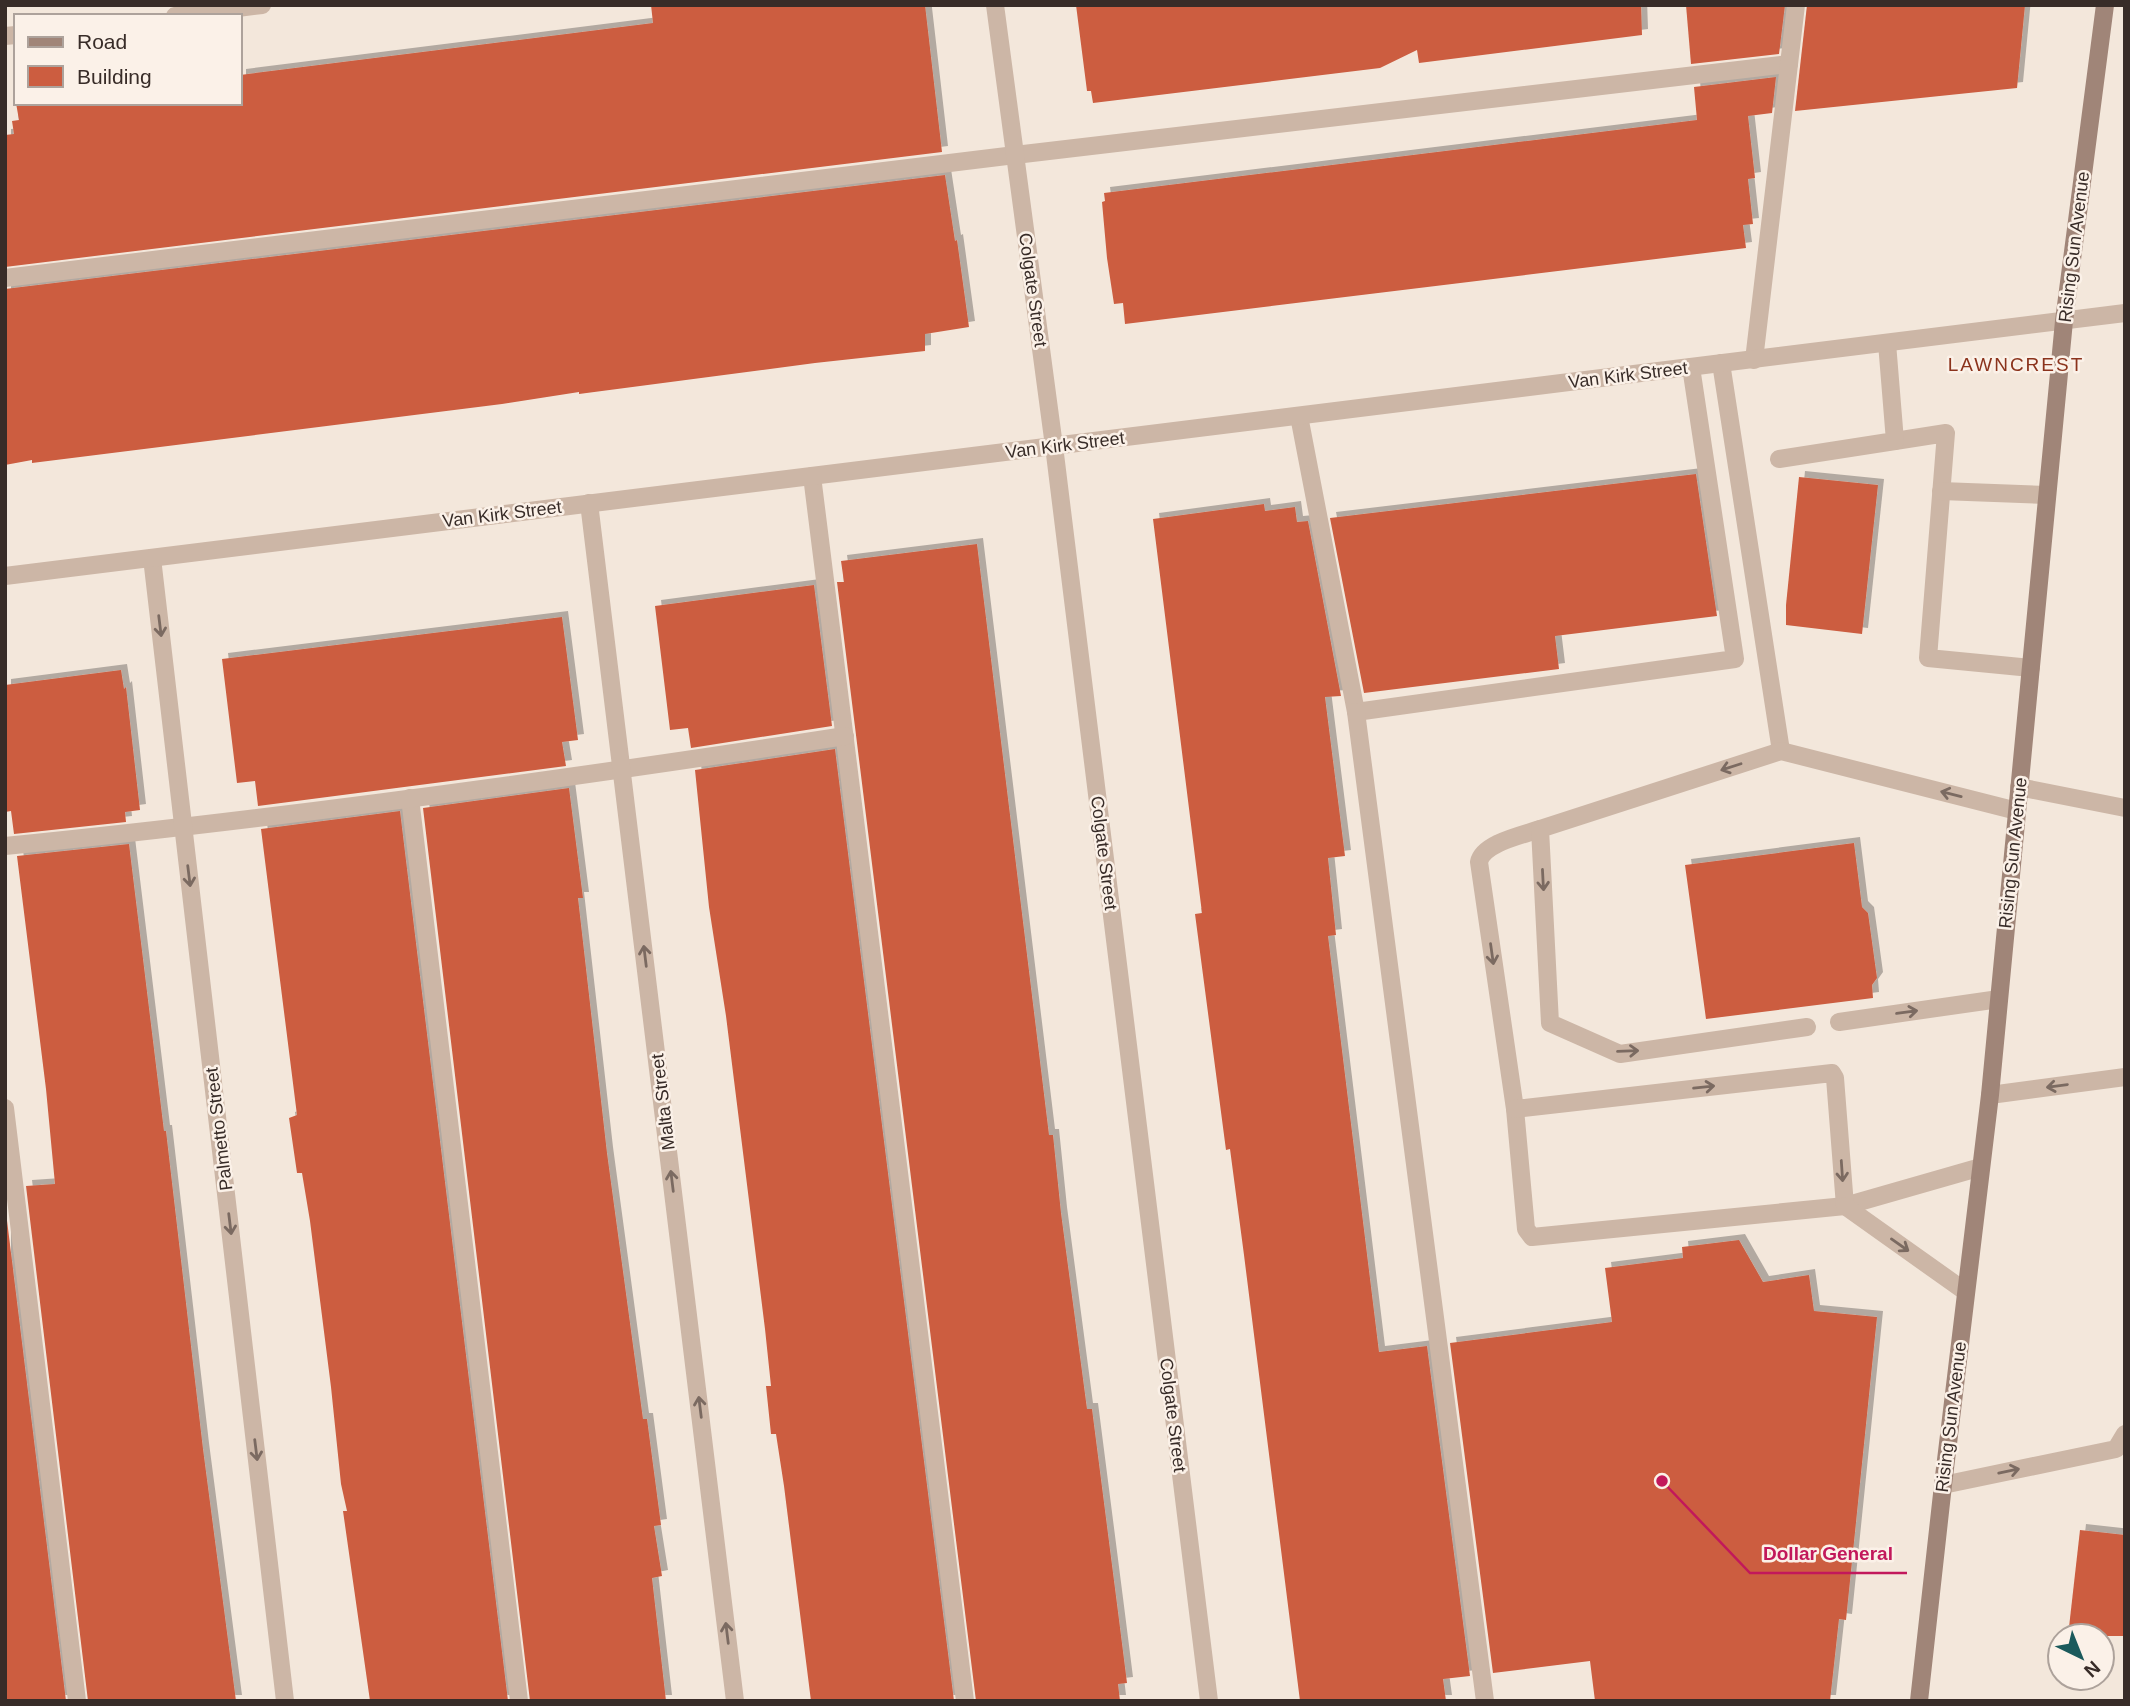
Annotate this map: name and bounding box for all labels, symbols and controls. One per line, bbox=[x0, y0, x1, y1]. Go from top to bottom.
legend bbox=[14, 14, 242, 105]
text: Road bbox=[77, 30, 127, 53]
text: Building bbox=[77, 65, 152, 88]
street label: Rising Sun Avenue bbox=[2055, 170, 2093, 324]
street label: Colgate Street bbox=[1015, 232, 1051, 348]
district label: LAWNCREST bbox=[1948, 354, 2084, 375]
street label: Van Kirk Street bbox=[1567, 358, 1689, 392]
street label: Van Kirk Street bbox=[1004, 428, 1126, 462]
street label: Van Kirk Street bbox=[441, 497, 563, 531]
one-way arrow bbox=[153, 614, 166, 637]
one-way arrow bbox=[1721, 762, 1743, 774]
street label: Rising Sun Avenue bbox=[1995, 776, 2031, 930]
one-way arrow bbox=[1940, 787, 1963, 800]
street label: Colgate Street bbox=[1087, 795, 1121, 911]
one-way arrow bbox=[183, 864, 196, 887]
one-way arrow bbox=[1536, 868, 1549, 891]
one-way arrow bbox=[1486, 943, 1499, 965]
one-way arrow bbox=[638, 945, 651, 967]
one-way arrow bbox=[1895, 1005, 1918, 1018]
one-way arrow bbox=[1616, 1045, 1639, 1058]
street label: Malta Street bbox=[647, 1053, 679, 1151]
street label: Palmetto Street bbox=[202, 1066, 236, 1192]
one-way arrow bbox=[1693, 1080, 1715, 1093]
one-way arrow bbox=[2046, 1080, 2069, 1093]
one-way arrow bbox=[1836, 1159, 1849, 1182]
one-way arrow bbox=[666, 1170, 679, 1193]
one-way arrow bbox=[223, 1212, 236, 1235]
one-way arrow bbox=[1890, 1238, 1909, 1253]
street label: Rising Sun Avenue bbox=[1932, 1340, 1970, 1494]
street label: Colgate Street bbox=[1156, 1357, 1190, 1473]
one-way arrow bbox=[693, 1396, 706, 1419]
one-way arrow bbox=[249, 1438, 262, 1461]
one-way arrow bbox=[1997, 1463, 2020, 1477]
callout: Dollar General bbox=[1750, 1533, 1907, 1573]
text: Dollar General bbox=[1763, 1543, 1893, 1564]
one-way arrow bbox=[721, 1622, 734, 1645]
north arrow bbox=[2046, 1622, 2116, 1692]
text: N bbox=[2080, 1657, 2104, 1681]

